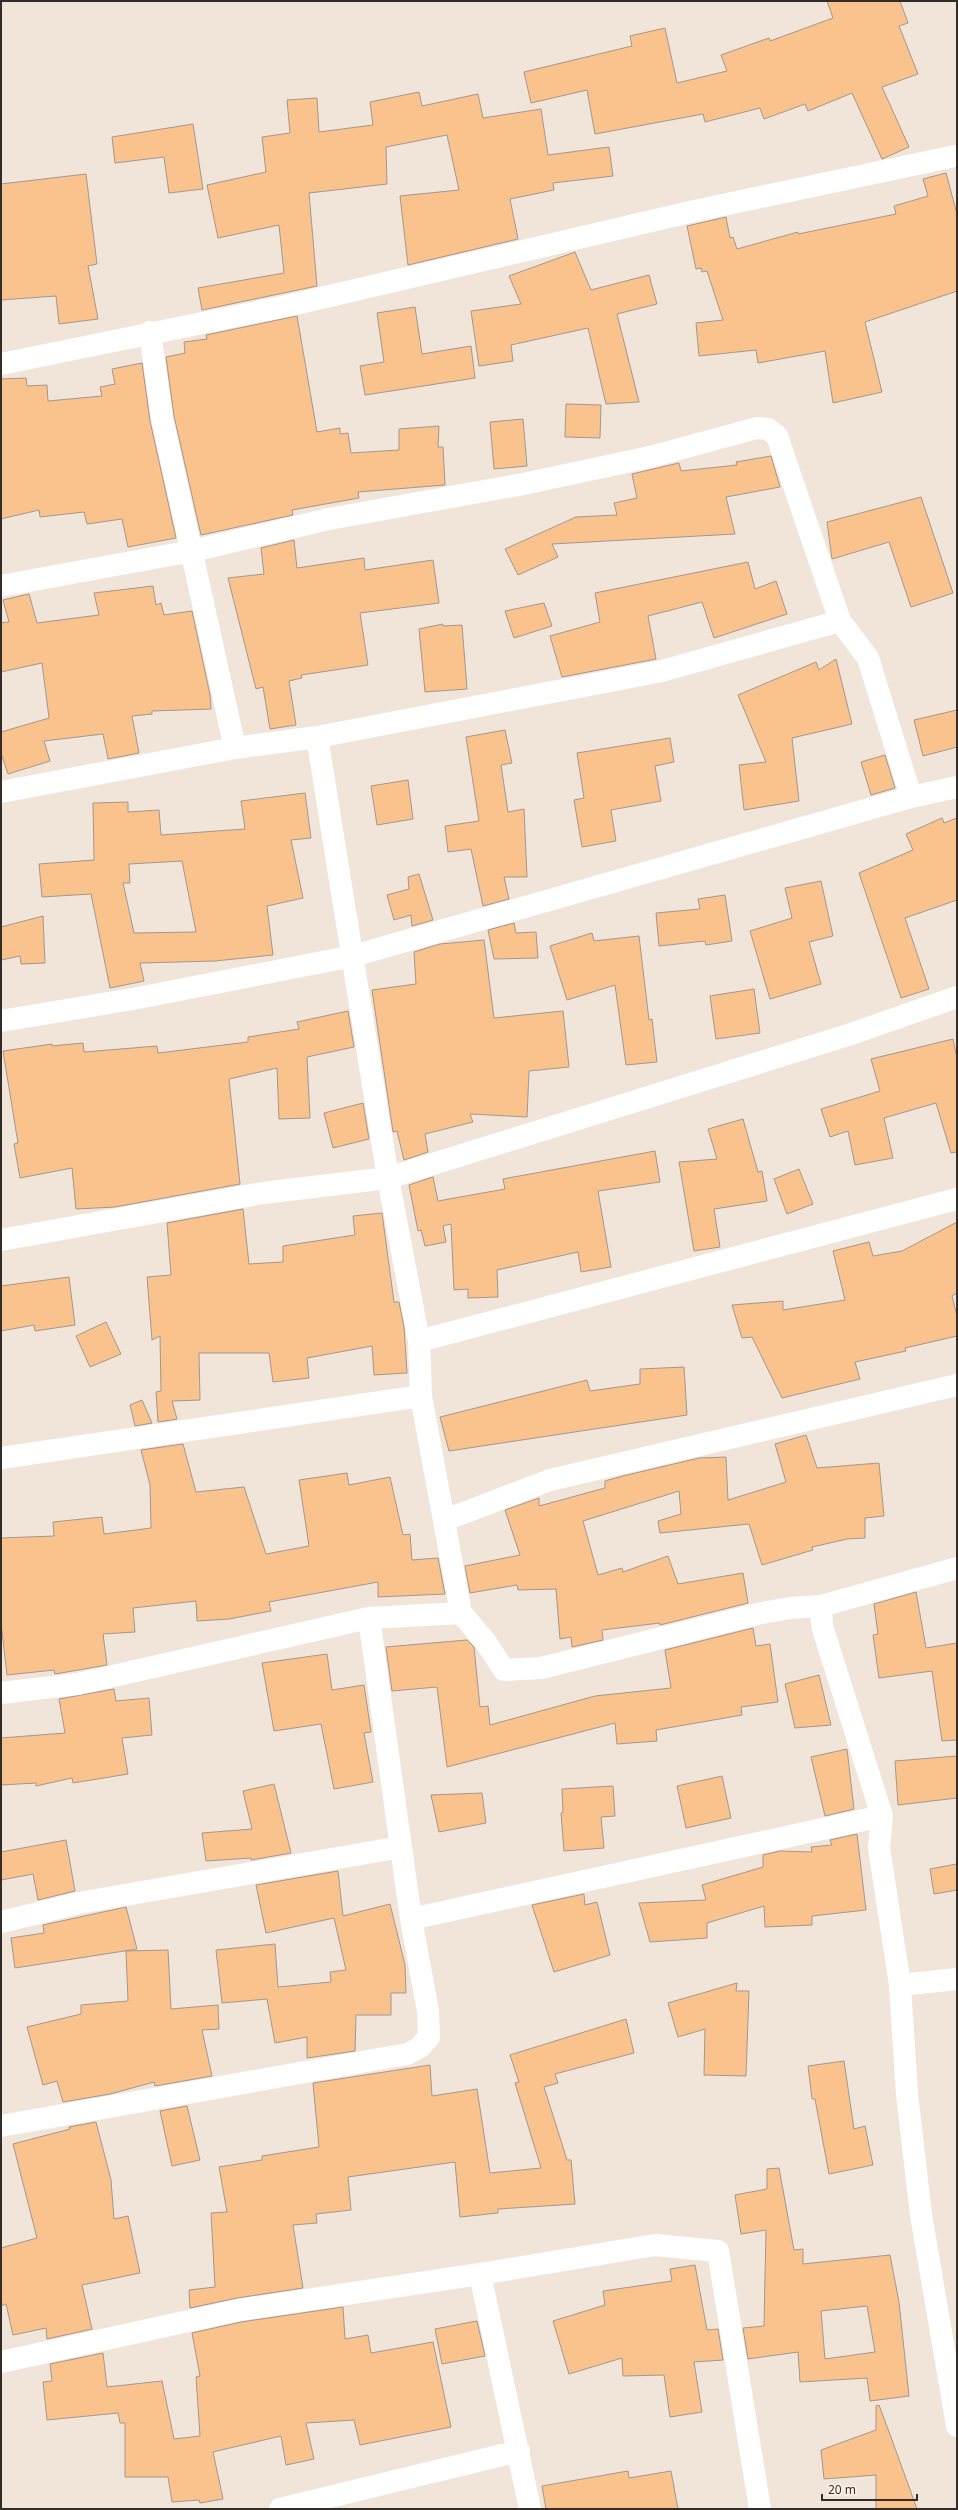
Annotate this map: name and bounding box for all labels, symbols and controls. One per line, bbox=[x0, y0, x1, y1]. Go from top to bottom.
scale bar bbox=[822, 2476, 917, 2502]
text: 20 m bbox=[828, 2481, 856, 2498]

